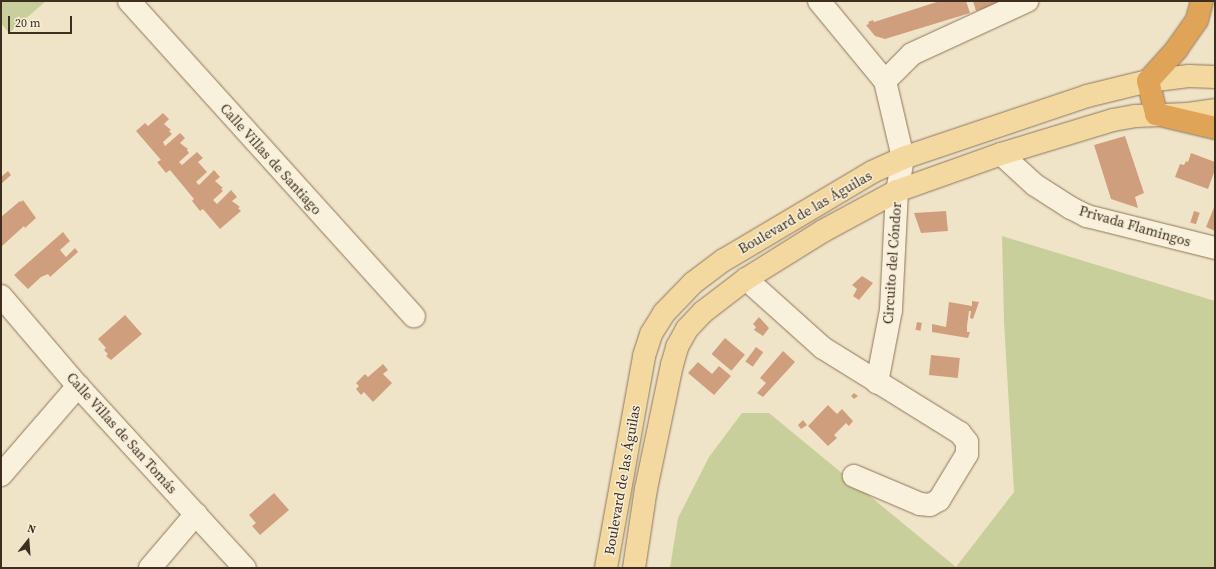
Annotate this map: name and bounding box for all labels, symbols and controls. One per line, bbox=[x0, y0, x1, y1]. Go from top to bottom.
scale bar bbox=[10, 8, 74, 34]
text: 20 m bbox=[15, 15, 41, 31]
street label: Calle Villas de Santiago bbox=[217, 100, 325, 218]
street label: Boulevard de las Águilas bbox=[735, 167, 875, 257]
street label: Circuito del Cóndor bbox=[879, 201, 905, 325]
street label: Privada Flamingos bbox=[1077, 202, 1193, 250]
street label: Calle Villas de San Tomás bbox=[63, 369, 181, 497]
street label: Boulevard de las Águilas bbox=[601, 404, 643, 556]
north arrow bbox=[8, 521, 48, 561]
text: N bbox=[26, 521, 38, 537]

